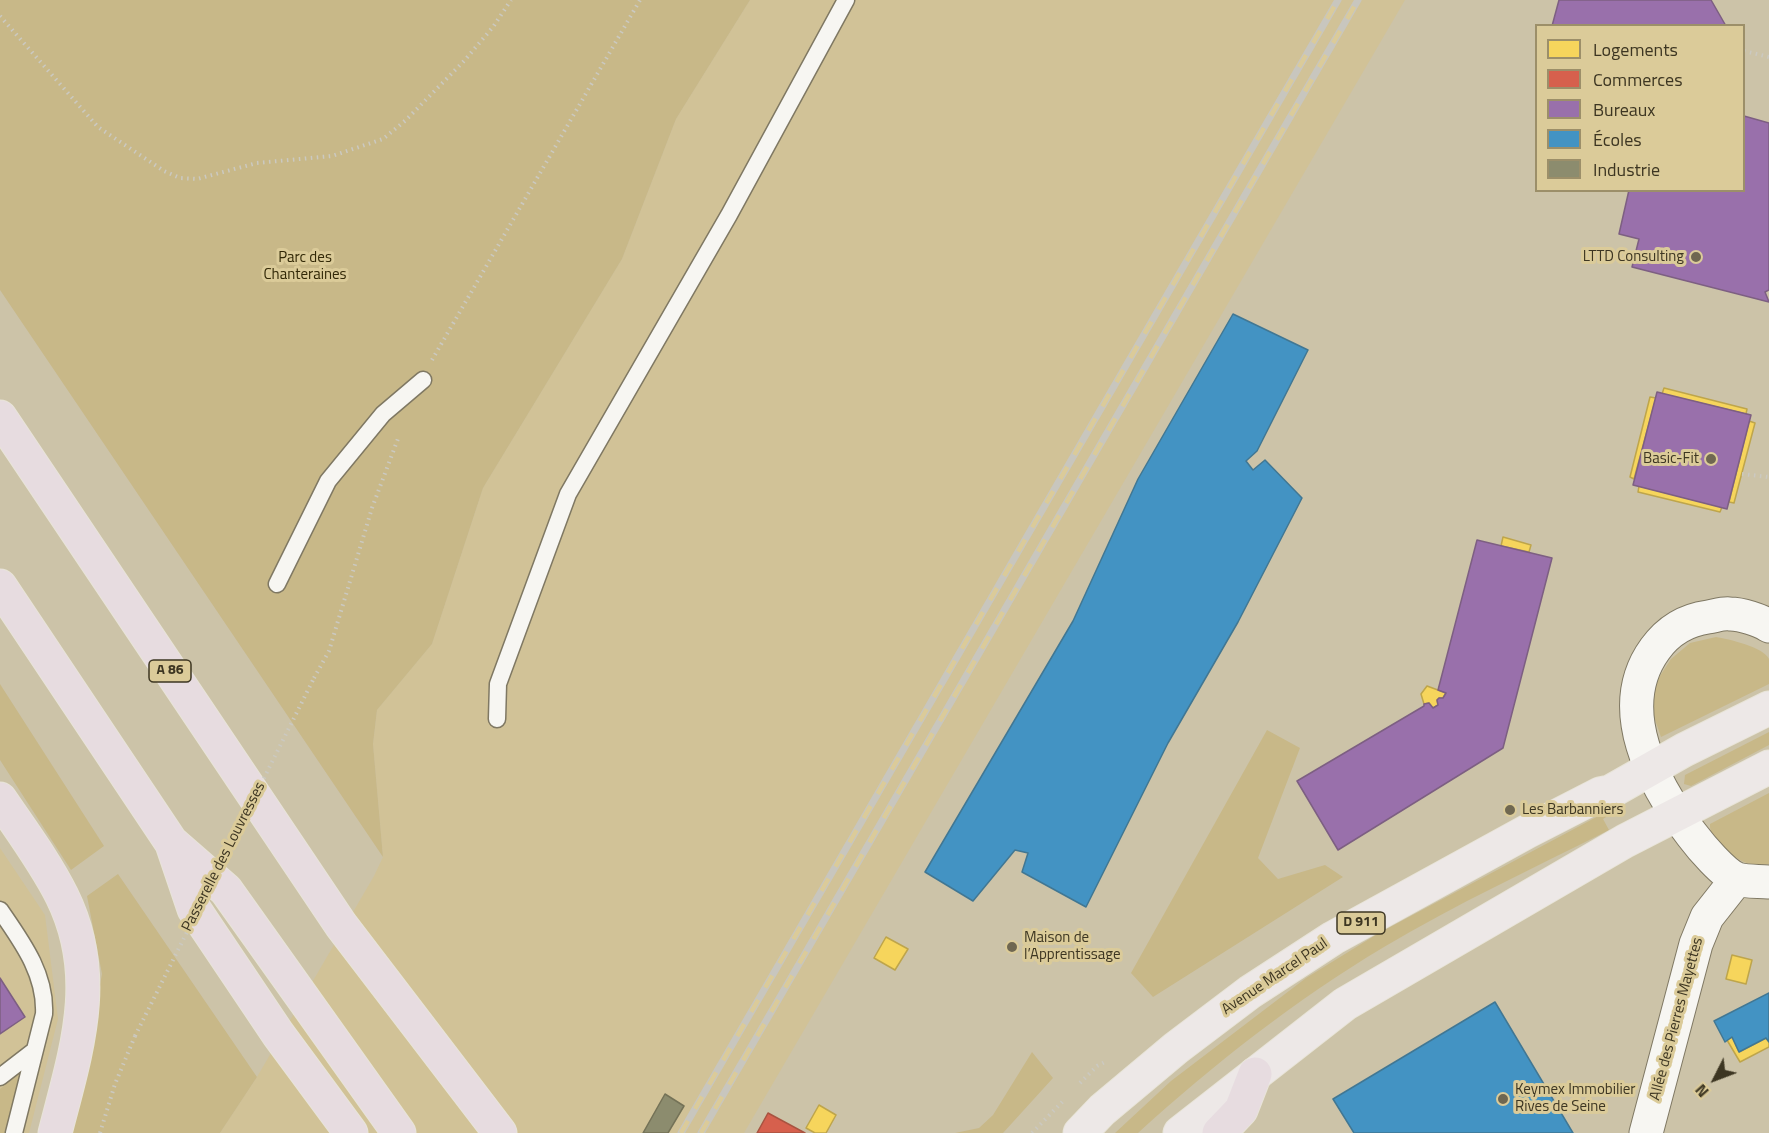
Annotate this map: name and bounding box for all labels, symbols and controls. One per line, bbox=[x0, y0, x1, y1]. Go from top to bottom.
legend bbox=[1535, 24, 1745, 192]
text: Logements bbox=[1593, 36, 1678, 63]
text: Commerces bbox=[1593, 66, 1683, 93]
text: Bureaux bbox=[1593, 96, 1656, 123]
text: Écoles bbox=[1593, 126, 1642, 153]
text: Industrie bbox=[1593, 156, 1660, 183]
place label: LTTD Consulting bbox=[1583, 248, 1684, 266]
park label: Parc des Chanteraines bbox=[263, 249, 347, 284]
marker: LTTD Consulting bbox=[1689, 250, 1703, 264]
place label: Basic-Fit bbox=[1643, 450, 1699, 468]
marker: Basic-Fit bbox=[1704, 452, 1718, 466]
road number: A 86 bbox=[149, 660, 191, 682]
street label: Passerelle des Louvresses bbox=[178, 779, 270, 935]
place label: Les Barbanniers bbox=[1522, 801, 1623, 819]
marker: Les Barbanniers bbox=[1503, 803, 1517, 817]
road number: D 911 bbox=[1337, 912, 1385, 934]
place label: Maison de l’Apprentissage bbox=[1024, 929, 1121, 964]
street label: Avenue Marcel Paul bbox=[1219, 935, 1331, 1019]
street label: Allée des Pierres Mayettes bbox=[1647, 936, 1707, 1102]
marker: Maison de l’Apprentissage bbox=[1005, 940, 1019, 954]
north arrow bbox=[1685, 1049, 1745, 1109]
text: N bbox=[1689, 1079, 1714, 1103]
place label: Keymex Immobilier Rives de Seine bbox=[1515, 1081, 1636, 1116]
marker: Keymex Immobilier Rives de Seine bbox=[1496, 1092, 1510, 1106]

